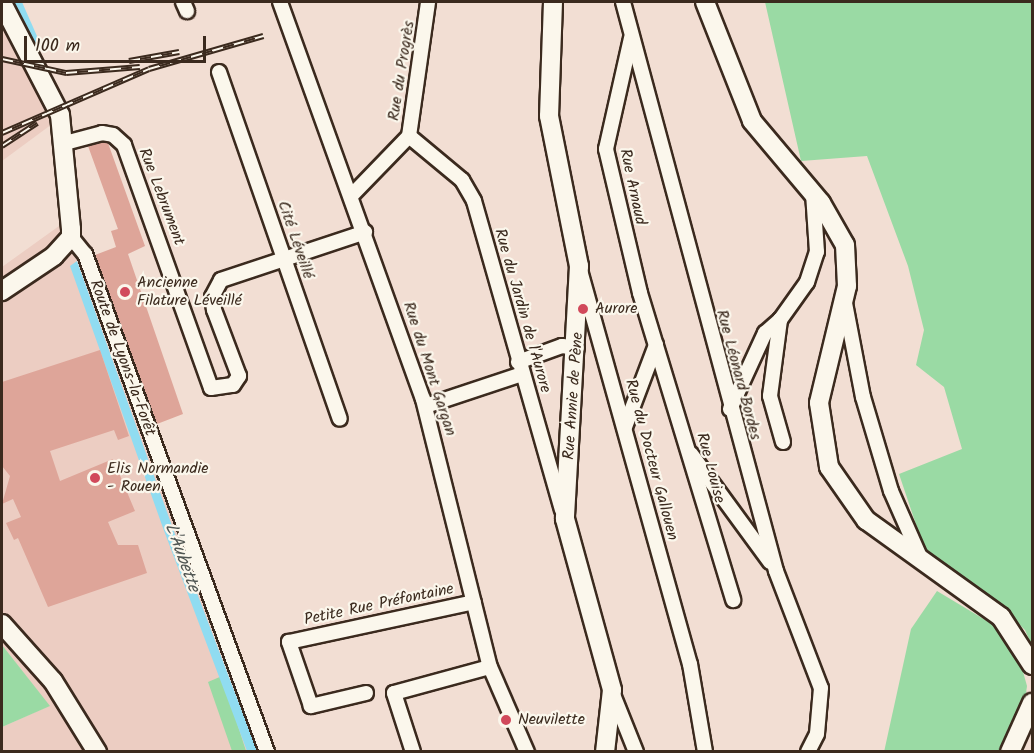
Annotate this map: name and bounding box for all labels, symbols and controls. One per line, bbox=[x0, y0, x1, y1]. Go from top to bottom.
street label: Rue du Progrès bbox=[385, 20, 419, 122]
scale bar bbox=[27, 24, 208, 62]
text: 100 m bbox=[35, 32, 80, 61]
street label: Rue Lebrument bbox=[134, 146, 188, 248]
street label: Rue Arnaud bbox=[615, 147, 649, 227]
street label: Cité Léveillé bbox=[273, 198, 317, 282]
street label: Rue du Jardin de l'Aurore bbox=[489, 227, 555, 395]
place label: Ancienne Filature Léveillé bbox=[137, 273, 242, 311]
street label: Route de Lyons-la-Forêt bbox=[85, 277, 159, 439]
marker: Ancienne Filature Léveillé bbox=[118, 285, 132, 299]
street label: Rue du Mont Gargan bbox=[398, 299, 460, 439]
place label: Aurore bbox=[595, 299, 637, 319]
marker: Aurore bbox=[576, 302, 590, 316]
street label: Rue Léonard Bordes bbox=[711, 308, 765, 442]
street label: Rue Annie de Pène bbox=[560, 332, 588, 460]
street label: Rue du Docteur Gallouen bbox=[620, 377, 682, 543]
street label: Rue Louise bbox=[691, 431, 729, 505]
place label: Elis Normandie - Rouen bbox=[107, 459, 208, 497]
marker: Elis Normandie - Rouen bbox=[88, 471, 102, 485]
water label: L'Aubette bbox=[159, 521, 203, 595]
street label: Petite Rue Préfontaine bbox=[302, 580, 456, 630]
place label: Neuvilette bbox=[518, 710, 585, 730]
marker: Neuvilette bbox=[499, 713, 513, 727]

